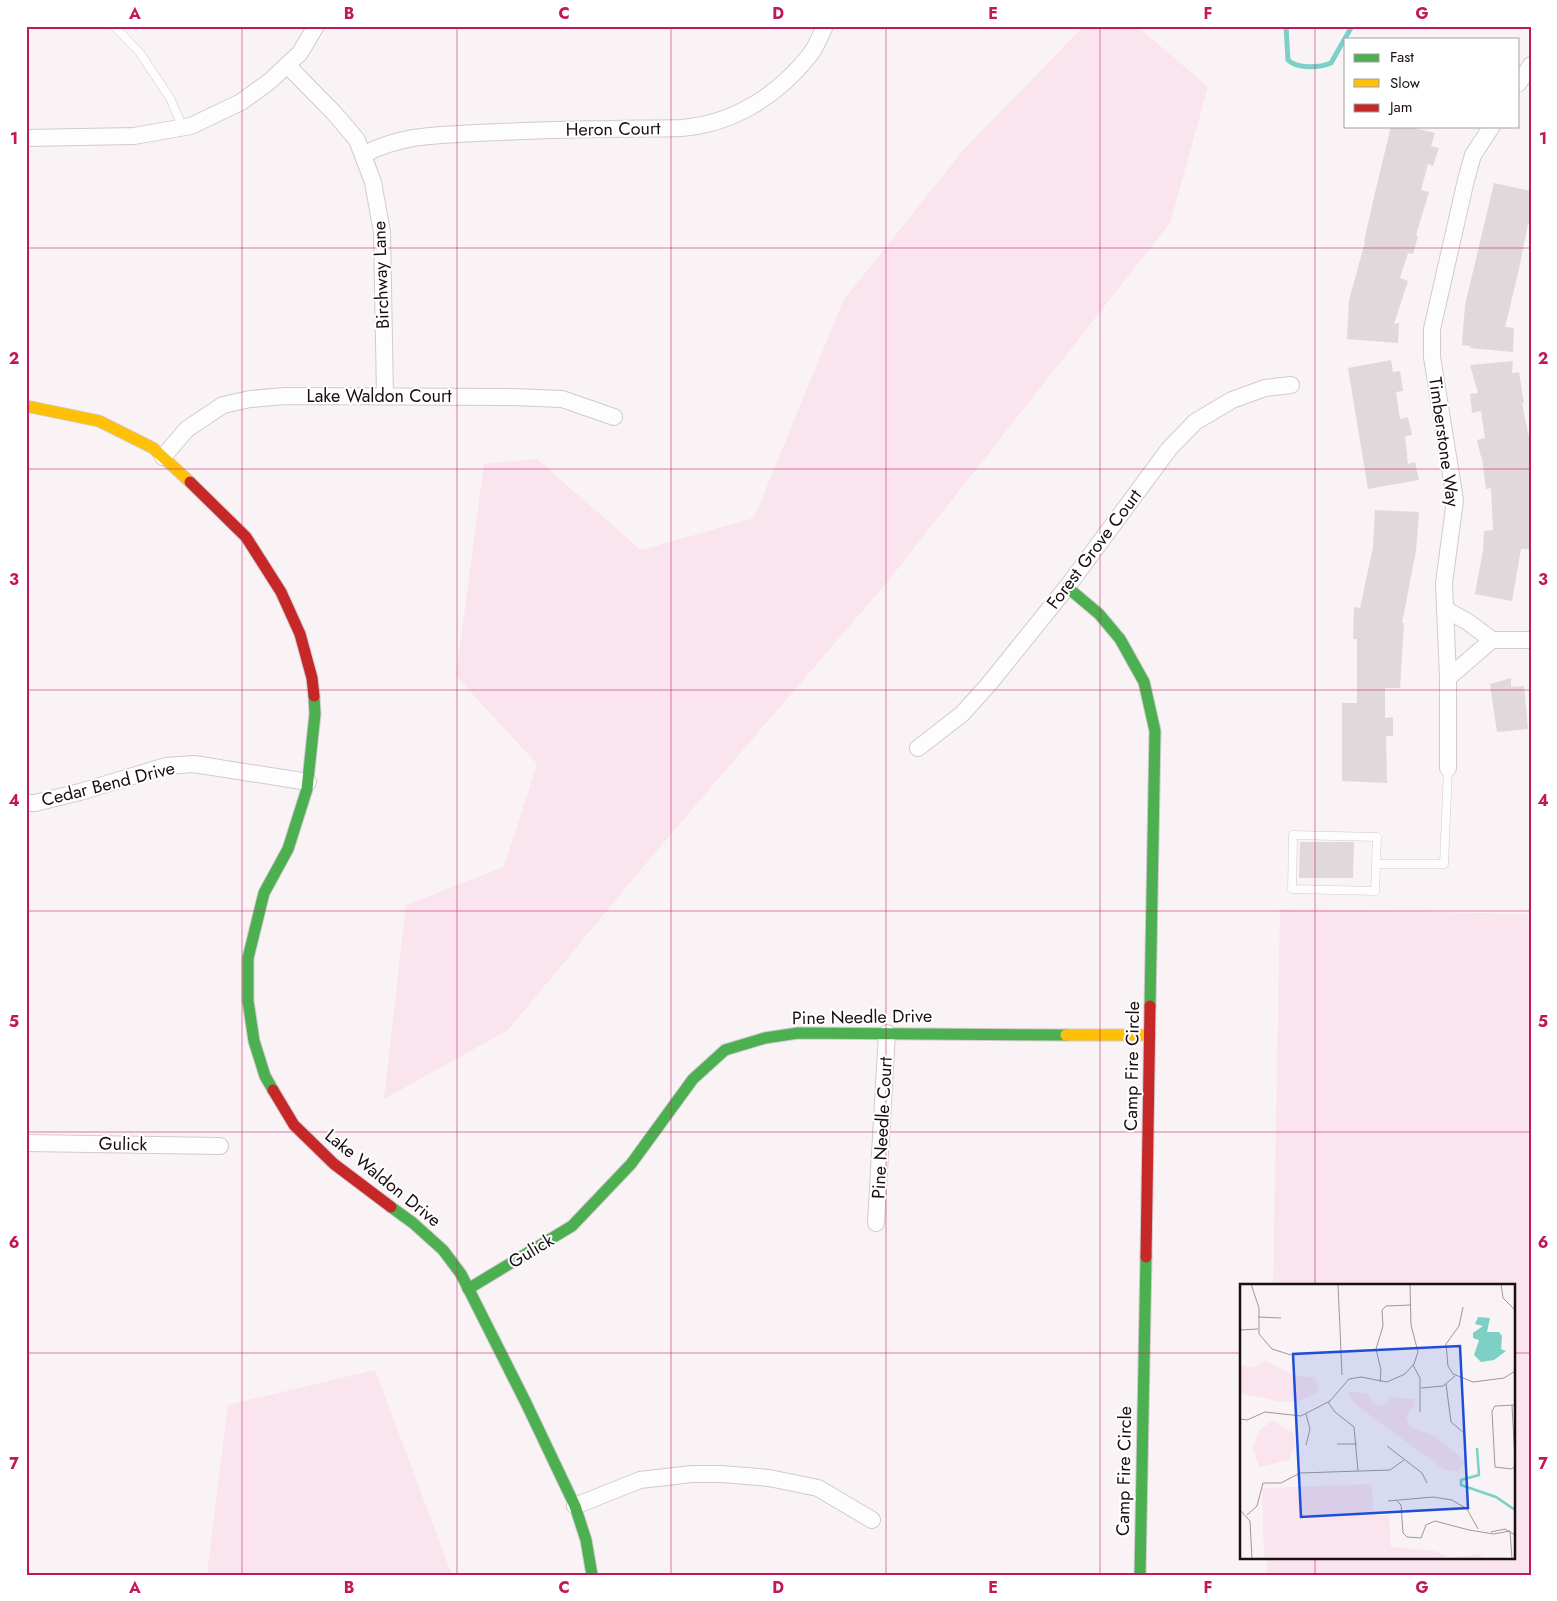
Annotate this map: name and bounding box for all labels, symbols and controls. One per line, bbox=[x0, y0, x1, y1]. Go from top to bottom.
text: A bbox=[128, 2, 141, 25]
text: B bbox=[344, 2, 354, 25]
text: C bbox=[558, 2, 570, 25]
text: D bbox=[772, 2, 784, 25]
text: E bbox=[988, 2, 998, 25]
text: F bbox=[1204, 2, 1212, 25]
text: G bbox=[1415, 2, 1429, 25]
legend bbox=[1344, 38, 1520, 128]
text: Fast bbox=[1390, 46, 1414, 68]
text: Slow bbox=[1390, 72, 1421, 94]
text: Jam bbox=[1388, 96, 1413, 118]
street label: Heron Court bbox=[565, 115, 661, 143]
text: 1 bbox=[10, 127, 18, 150]
text: 1 bbox=[1539, 127, 1547, 150]
street label: Birchway Lane bbox=[366, 220, 396, 330]
text: 2 bbox=[9, 347, 19, 370]
text: 2 bbox=[1538, 347, 1548, 370]
street label: Timberstone Way bbox=[1422, 375, 1466, 509]
street label: Lake Waldon Court bbox=[307, 383, 452, 409]
street label: Forest Grove Court bbox=[1040, 483, 1148, 614]
text: 3 bbox=[9, 568, 19, 591]
text: 3 bbox=[1538, 568, 1548, 591]
street label: Cedar Bend Drive bbox=[39, 755, 177, 813]
text: 4 bbox=[8, 789, 20, 812]
text: 4 bbox=[1537, 789, 1549, 812]
street label: Camp Fire Circle bbox=[1118, 1001, 1146, 1131]
street label: Pine Needle Drive bbox=[792, 1003, 932, 1031]
text: 5 bbox=[9, 1010, 19, 1033]
text: 5 bbox=[1538, 1010, 1548, 1033]
street label: Pine Needle Court bbox=[865, 1056, 899, 1200]
street label: Lake Waldon Drive bbox=[319, 1123, 447, 1233]
street label: Gulick bbox=[98, 1131, 148, 1157]
street label: Gulick bbox=[503, 1227, 559, 1275]
text: 6 bbox=[9, 1231, 19, 1254]
text: 6 bbox=[1538, 1231, 1548, 1254]
inset map bbox=[1240, 1284, 1514, 1558]
street label: Camp Fire Circle bbox=[1110, 1406, 1138, 1536]
text: 7 bbox=[9, 1452, 19, 1475]
text: 7 bbox=[1538, 1452, 1548, 1475]
text: A bbox=[128, 1576, 141, 1599]
text: B bbox=[344, 1576, 354, 1599]
text: C bbox=[558, 1576, 570, 1599]
text: D bbox=[772, 1576, 784, 1599]
text: E bbox=[988, 1576, 998, 1599]
text: F bbox=[1204, 1576, 1212, 1599]
text: G bbox=[1415, 1576, 1429, 1599]

